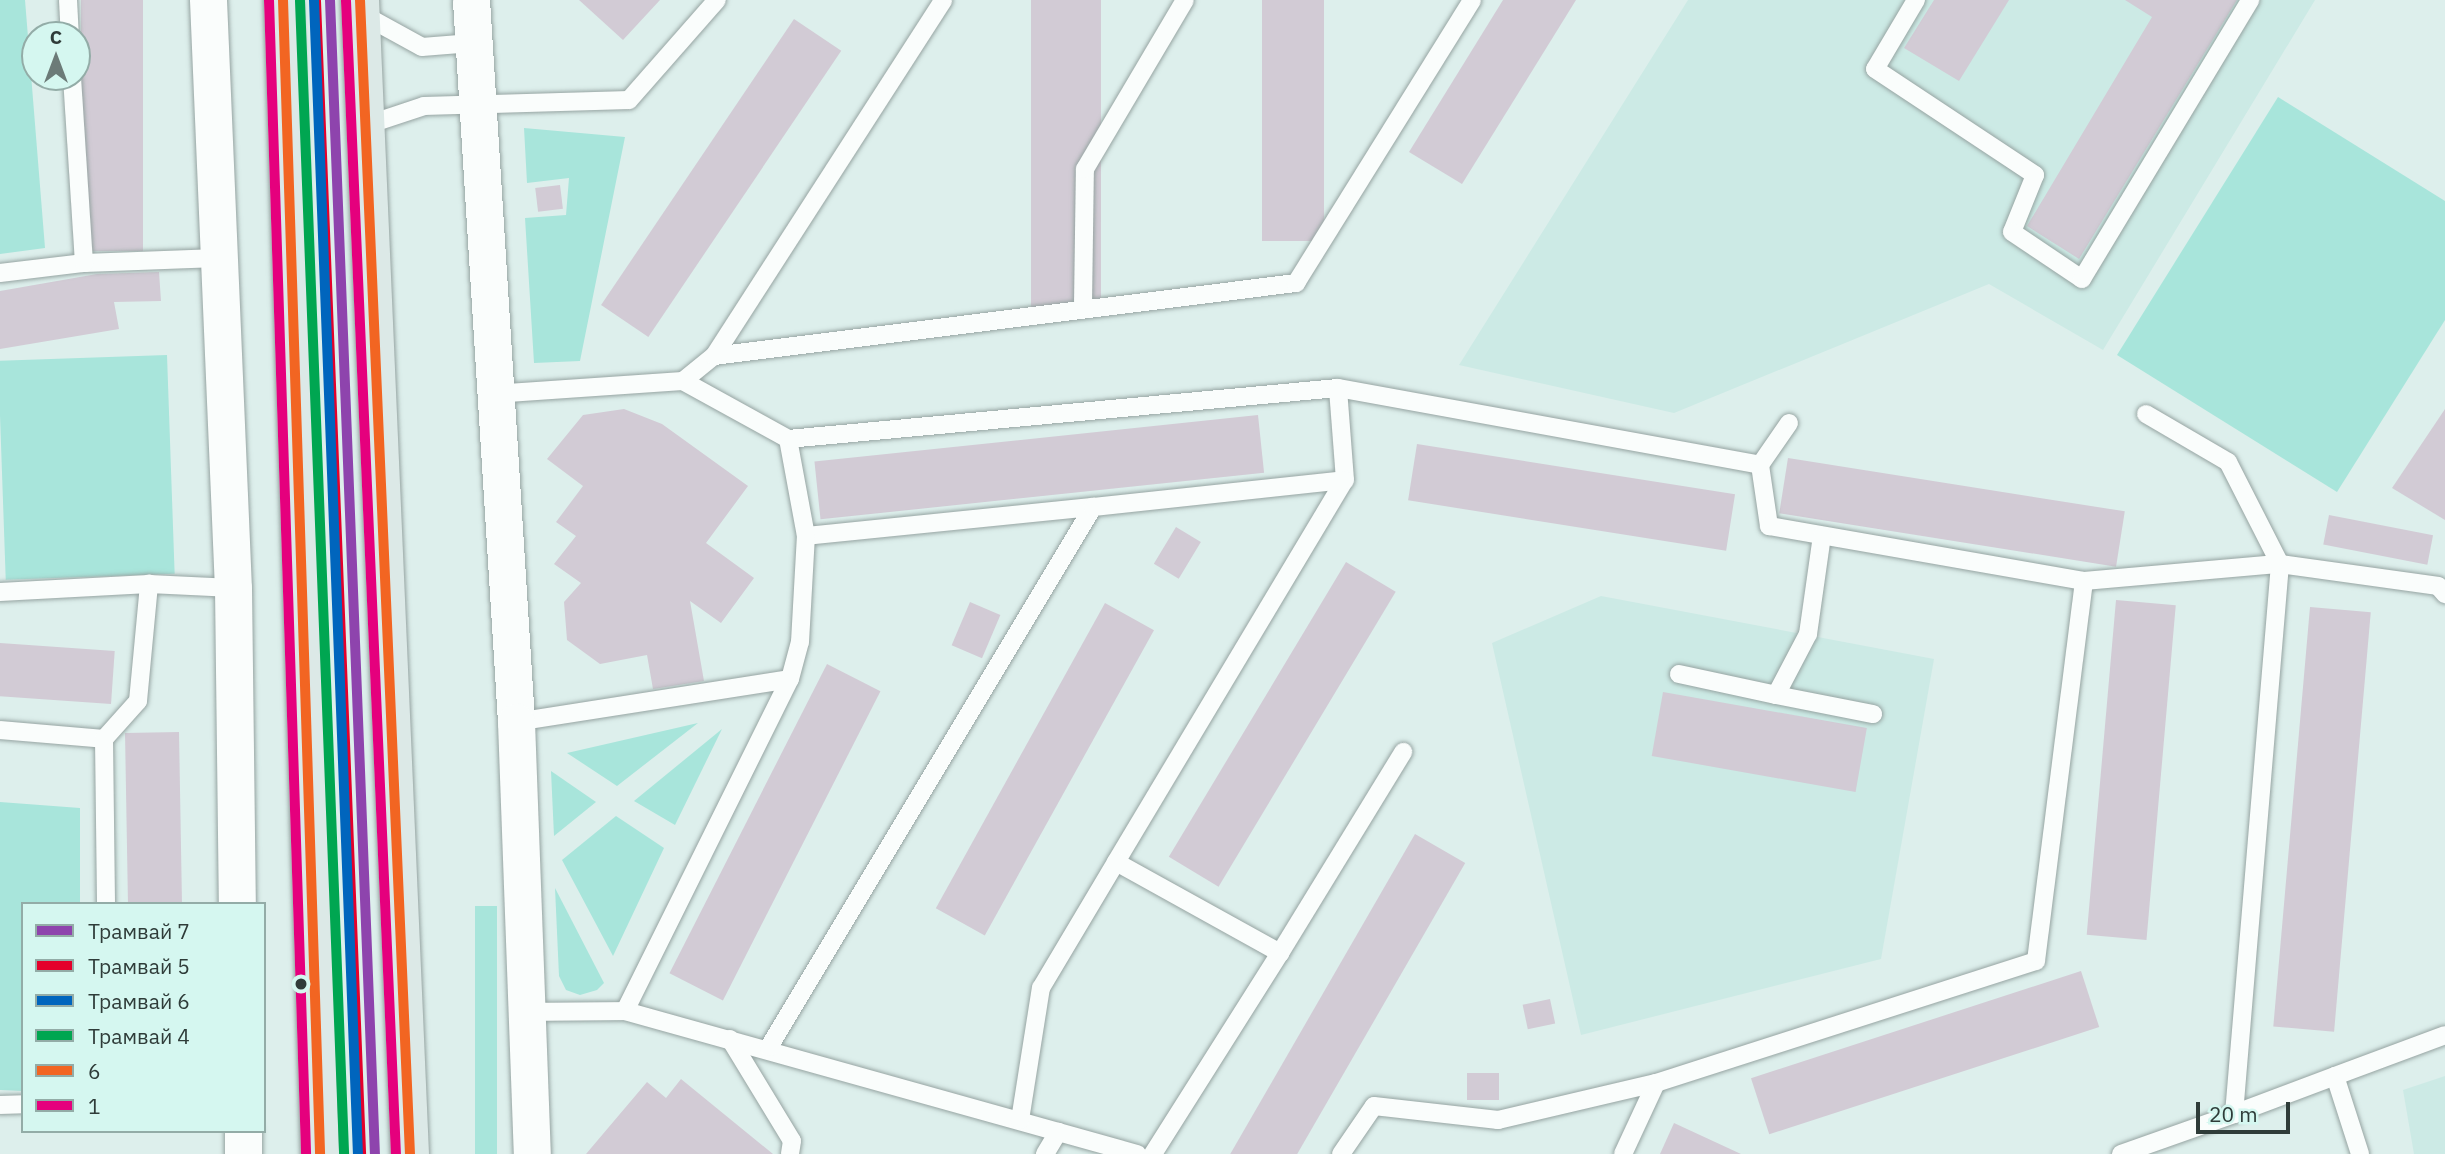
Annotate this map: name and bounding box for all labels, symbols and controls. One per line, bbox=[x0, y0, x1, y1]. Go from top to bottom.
north arrow bbox=[21, 21, 91, 91]
text: С bbox=[50, 25, 62, 49]
legend bbox=[21, 902, 266, 1133]
text: Трамвай 7 bbox=[88, 917, 190, 945]
text: Трамвай 5 bbox=[88, 952, 190, 980]
unlabelled marker bbox=[294, 977, 308, 991]
text: Трамвай 6 bbox=[88, 987, 190, 1015]
text: Трамвай 4 bbox=[88, 1022, 190, 1050]
text: 6 bbox=[88, 1057, 101, 1085]
scale bar bbox=[2200, 1088, 2294, 1132]
text: 1 bbox=[88, 1092, 101, 1120]
text: 20 m bbox=[2209, 1100, 2258, 1128]

